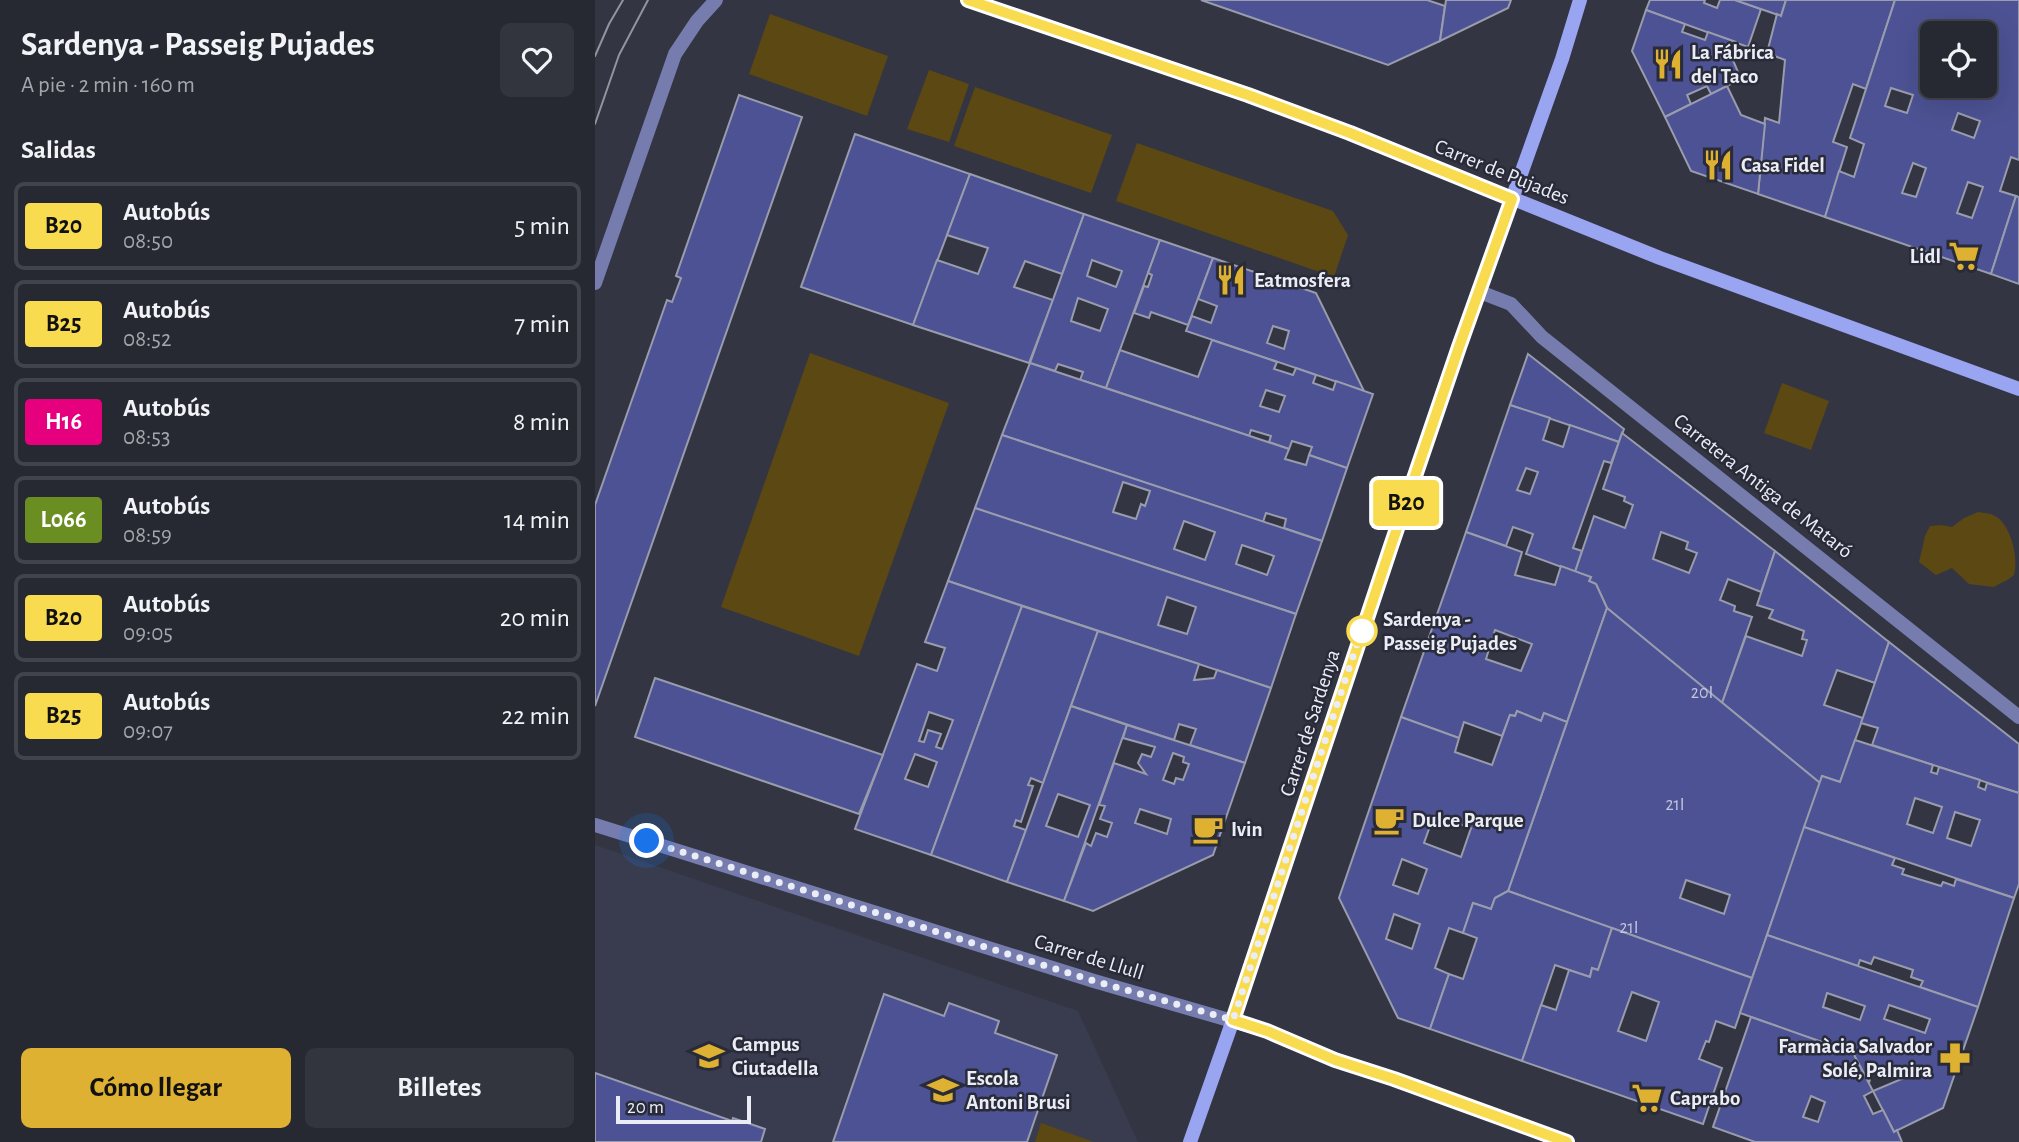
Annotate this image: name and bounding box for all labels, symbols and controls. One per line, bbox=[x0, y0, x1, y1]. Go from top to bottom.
map controls bbox=[1920, 21, 1997, 98]
button: locate bbox=[1920, 21, 1997, 98]
button: heart bbox=[500, 23, 574, 97]
text: Sardenya - Passeig Pujades bbox=[21, 29, 375, 62]
place label: La Fábrica del Taco bbox=[1691, 42, 1774, 87]
restaurant icon: La Fábrica del Taco bbox=[1651, 47, 1685, 81]
text: A pie · 2 min · 160 m bbox=[21, 74, 195, 97]
street label: Carrer de Pujades bbox=[1432, 136, 1572, 208]
text: Salidas bbox=[21, 137, 96, 163]
restaurant icon: Casa Fidel bbox=[1701, 148, 1735, 182]
place label: Casa Fidel bbox=[1741, 155, 1825, 176]
text: Autobús bbox=[123, 199, 210, 225]
text: 5 min bbox=[514, 213, 570, 239]
text: B20 bbox=[45, 214, 82, 238]
text: 08:50 bbox=[123, 230, 173, 253]
supermarket icon: Lidl bbox=[1947, 239, 1981, 273]
place label: Lidl bbox=[1910, 246, 1941, 267]
restaurant icon: Eatmosfera bbox=[1214, 263, 1248, 297]
place label: Eatmosfera bbox=[1254, 270, 1351, 291]
text: Autobús bbox=[123, 297, 210, 323]
text: 7 min bbox=[514, 311, 570, 337]
text: B25 bbox=[46, 312, 81, 336]
text: 08:52 bbox=[123, 328, 171, 351]
text: Autobús bbox=[123, 395, 210, 421]
text: 8 min bbox=[513, 409, 570, 435]
text: H16 bbox=[45, 410, 82, 434]
street label: Carretera Antiga de Mataró bbox=[1670, 410, 1856, 562]
text: 08:53 bbox=[123, 426, 170, 449]
line badge: B20 bbox=[1366, 480, 1446, 526]
text: B20 bbox=[1387, 491, 1425, 515]
text: Autobús bbox=[123, 493, 210, 519]
text: 14 min bbox=[504, 507, 570, 533]
text: L066 bbox=[40, 508, 87, 532]
text: 08:59 bbox=[123, 524, 172, 547]
text: Autobús bbox=[123, 591, 210, 617]
text: 20 min bbox=[500, 605, 570, 631]
text: B20 bbox=[45, 606, 82, 630]
place label: Sardenya - Passeig Pujades bbox=[1383, 609, 1517, 654]
marker: Sardenya - Passeig Pujades bbox=[1347, 616, 1377, 646]
text: 09:05 bbox=[123, 622, 173, 645]
street label: Carrer de Sardenya bbox=[1276, 647, 1344, 799]
house number: 20I bbox=[1691, 684, 1713, 702]
text: Autobús bbox=[123, 689, 210, 715]
text: 22 min bbox=[502, 703, 570, 729]
text: B25 bbox=[46, 704, 81, 728]
text: 09:07 bbox=[123, 720, 173, 743]
house number: 21I bbox=[1665, 796, 1685, 814]
cafe icon: Dulce Parque bbox=[1372, 803, 1406, 837]
place label: Dulce Parque bbox=[1412, 810, 1524, 831]
cafe icon: Ivin bbox=[1191, 812, 1225, 846]
place label: Ivin bbox=[1231, 819, 1263, 840]
your location bbox=[629, 823, 664, 858]
house number: 21I bbox=[1619, 919, 1639, 937]
street label: Carrer de Llull bbox=[1032, 930, 1146, 984]
place label: Campus Ciutadella bbox=[732, 1034, 819, 1079]
place label: Farmàcia Salvador Solé, Palmira bbox=[1778, 1036, 1933, 1081]
school or university icon: Campus Ciutadella bbox=[692, 1039, 726, 1073]
pharmacy icon: Farmàcia Salvador Solé, Palmira bbox=[1938, 1041, 1972, 1075]
button: Cómo llegar bbox=[21, 1048, 291, 1128]
button: Billetes bbox=[305, 1048, 574, 1128]
place label: Escola Antoni Brusi bbox=[966, 1068, 1070, 1113]
school or university icon: Escola Antoni Brusi bbox=[926, 1073, 960, 1107]
supermarket icon: Caprabo bbox=[1630, 1081, 1664, 1115]
place label: Caprabo bbox=[1670, 1088, 1740, 1109]
scale bar bbox=[616, 1093, 751, 1125]
text: 20 m bbox=[627, 1098, 664, 1117]

